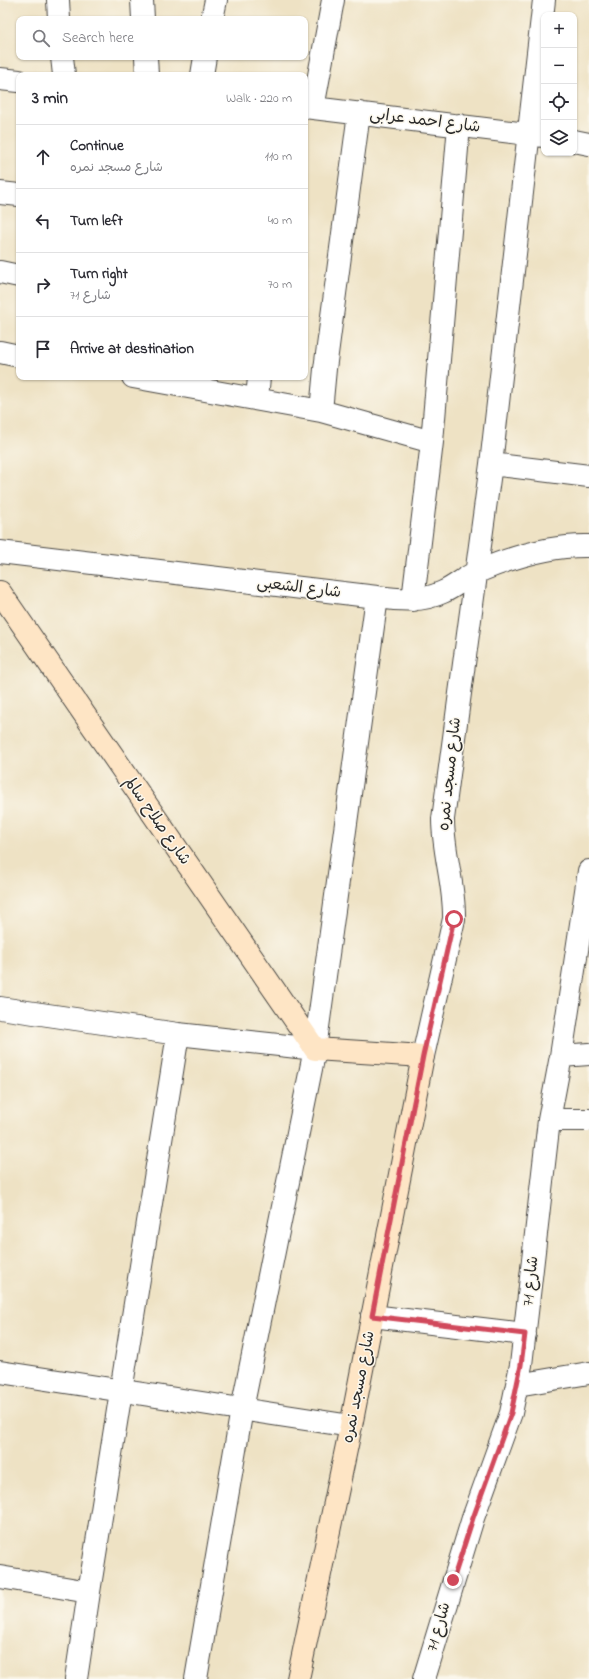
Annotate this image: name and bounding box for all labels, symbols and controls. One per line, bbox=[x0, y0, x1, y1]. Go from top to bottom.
map controls bbox=[541, 12, 577, 156]
button: + bbox=[541, 12, 577, 48]
search box bbox=[16, 16, 308, 60]
icon: search bbox=[30, 27, 52, 49]
text: Search here bbox=[62, 27, 134, 49]
button: − bbox=[541, 48, 577, 84]
button: locate bbox=[541, 84, 577, 120]
text: 3 min bbox=[32, 86, 68, 111]
text: Walk · 220 m bbox=[226, 89, 292, 108]
street label: شارع احمد عرابى bbox=[368, 102, 482, 140]
button: layers bbox=[541, 120, 577, 156]
text: Continue bbox=[70, 135, 124, 157]
icon: ahead bbox=[32, 146, 54, 168]
text: 110 m bbox=[265, 147, 292, 166]
text: شارع مسجد نمره bbox=[70, 158, 163, 177]
icon: left bbox=[32, 210, 54, 232]
text: Turn left bbox=[70, 210, 123, 232]
text: 40 m bbox=[268, 211, 292, 230]
text: Turn right bbox=[70, 263, 128, 285]
icon: right bbox=[32, 274, 54, 296]
text: 70 m bbox=[268, 275, 292, 294]
text: شارع 71 bbox=[70, 286, 111, 305]
icon: arrive bbox=[32, 338, 54, 360]
text: Arrive at destination bbox=[70, 338, 194, 360]
street label: شارع الشعبى bbox=[256, 571, 342, 605]
street label: شارع مسجد نمره bbox=[432, 716, 468, 832]
street label: شارع صلاح سالم bbox=[117, 772, 197, 870]
route start bbox=[445, 910, 463, 928]
street label: شارع 71 bbox=[516, 1255, 546, 1307]
street label: شارع مسجد نمره bbox=[336, 1329, 382, 1445]
route end bbox=[444, 1571, 462, 1589]
street label: شارع 71 bbox=[421, 1600, 457, 1654]

